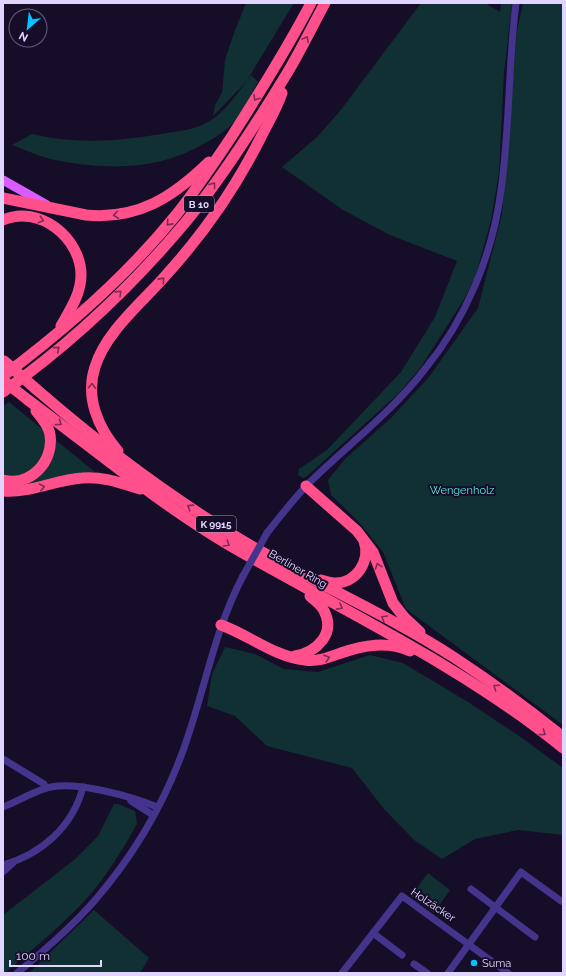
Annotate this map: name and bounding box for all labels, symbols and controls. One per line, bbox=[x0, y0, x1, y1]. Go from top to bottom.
north arrow bbox=[8, 8, 48, 48]
text: N bbox=[17, 29, 30, 44]
one-way arrow bbox=[301, 36, 308, 43]
one-way arrow bbox=[253, 94, 261, 101]
one-way arrow bbox=[208, 182, 215, 189]
road number: B 10 bbox=[184, 196, 214, 212]
one-way arrow bbox=[113, 210, 119, 219]
one-way arrow bbox=[37, 216, 44, 224]
one-way arrow bbox=[166, 218, 174, 226]
one-way arrow bbox=[158, 277, 165, 284]
one-way arrow bbox=[114, 290, 122, 298]
one-way arrow bbox=[53, 347, 60, 354]
one-way arrow bbox=[88, 383, 97, 389]
one-way arrow bbox=[55, 419, 62, 426]
one-way arrow bbox=[38, 483, 45, 491]
park label: Wengenholz bbox=[430, 484, 495, 497]
one-way arrow bbox=[187, 504, 194, 512]
road number: K 9915 bbox=[196, 516, 236, 532]
one-way arrow bbox=[223, 539, 230, 546]
street label: Berliner Ring bbox=[267, 547, 329, 591]
one-way arrow bbox=[375, 563, 383, 570]
one-way arrow bbox=[336, 603, 343, 610]
one-way arrow bbox=[381, 615, 388, 622]
one-way arrow bbox=[323, 654, 330, 663]
one-way arrow bbox=[494, 685, 501, 692]
one-way arrow bbox=[539, 728, 546, 736]
street label: Holzäcker bbox=[408, 885, 458, 925]
scale bar bbox=[10, 942, 101, 968]
text: 100 m bbox=[16, 949, 50, 963]
place label: Suma bbox=[482, 957, 511, 970]
marker: Suma bbox=[469, 958, 479, 968]

